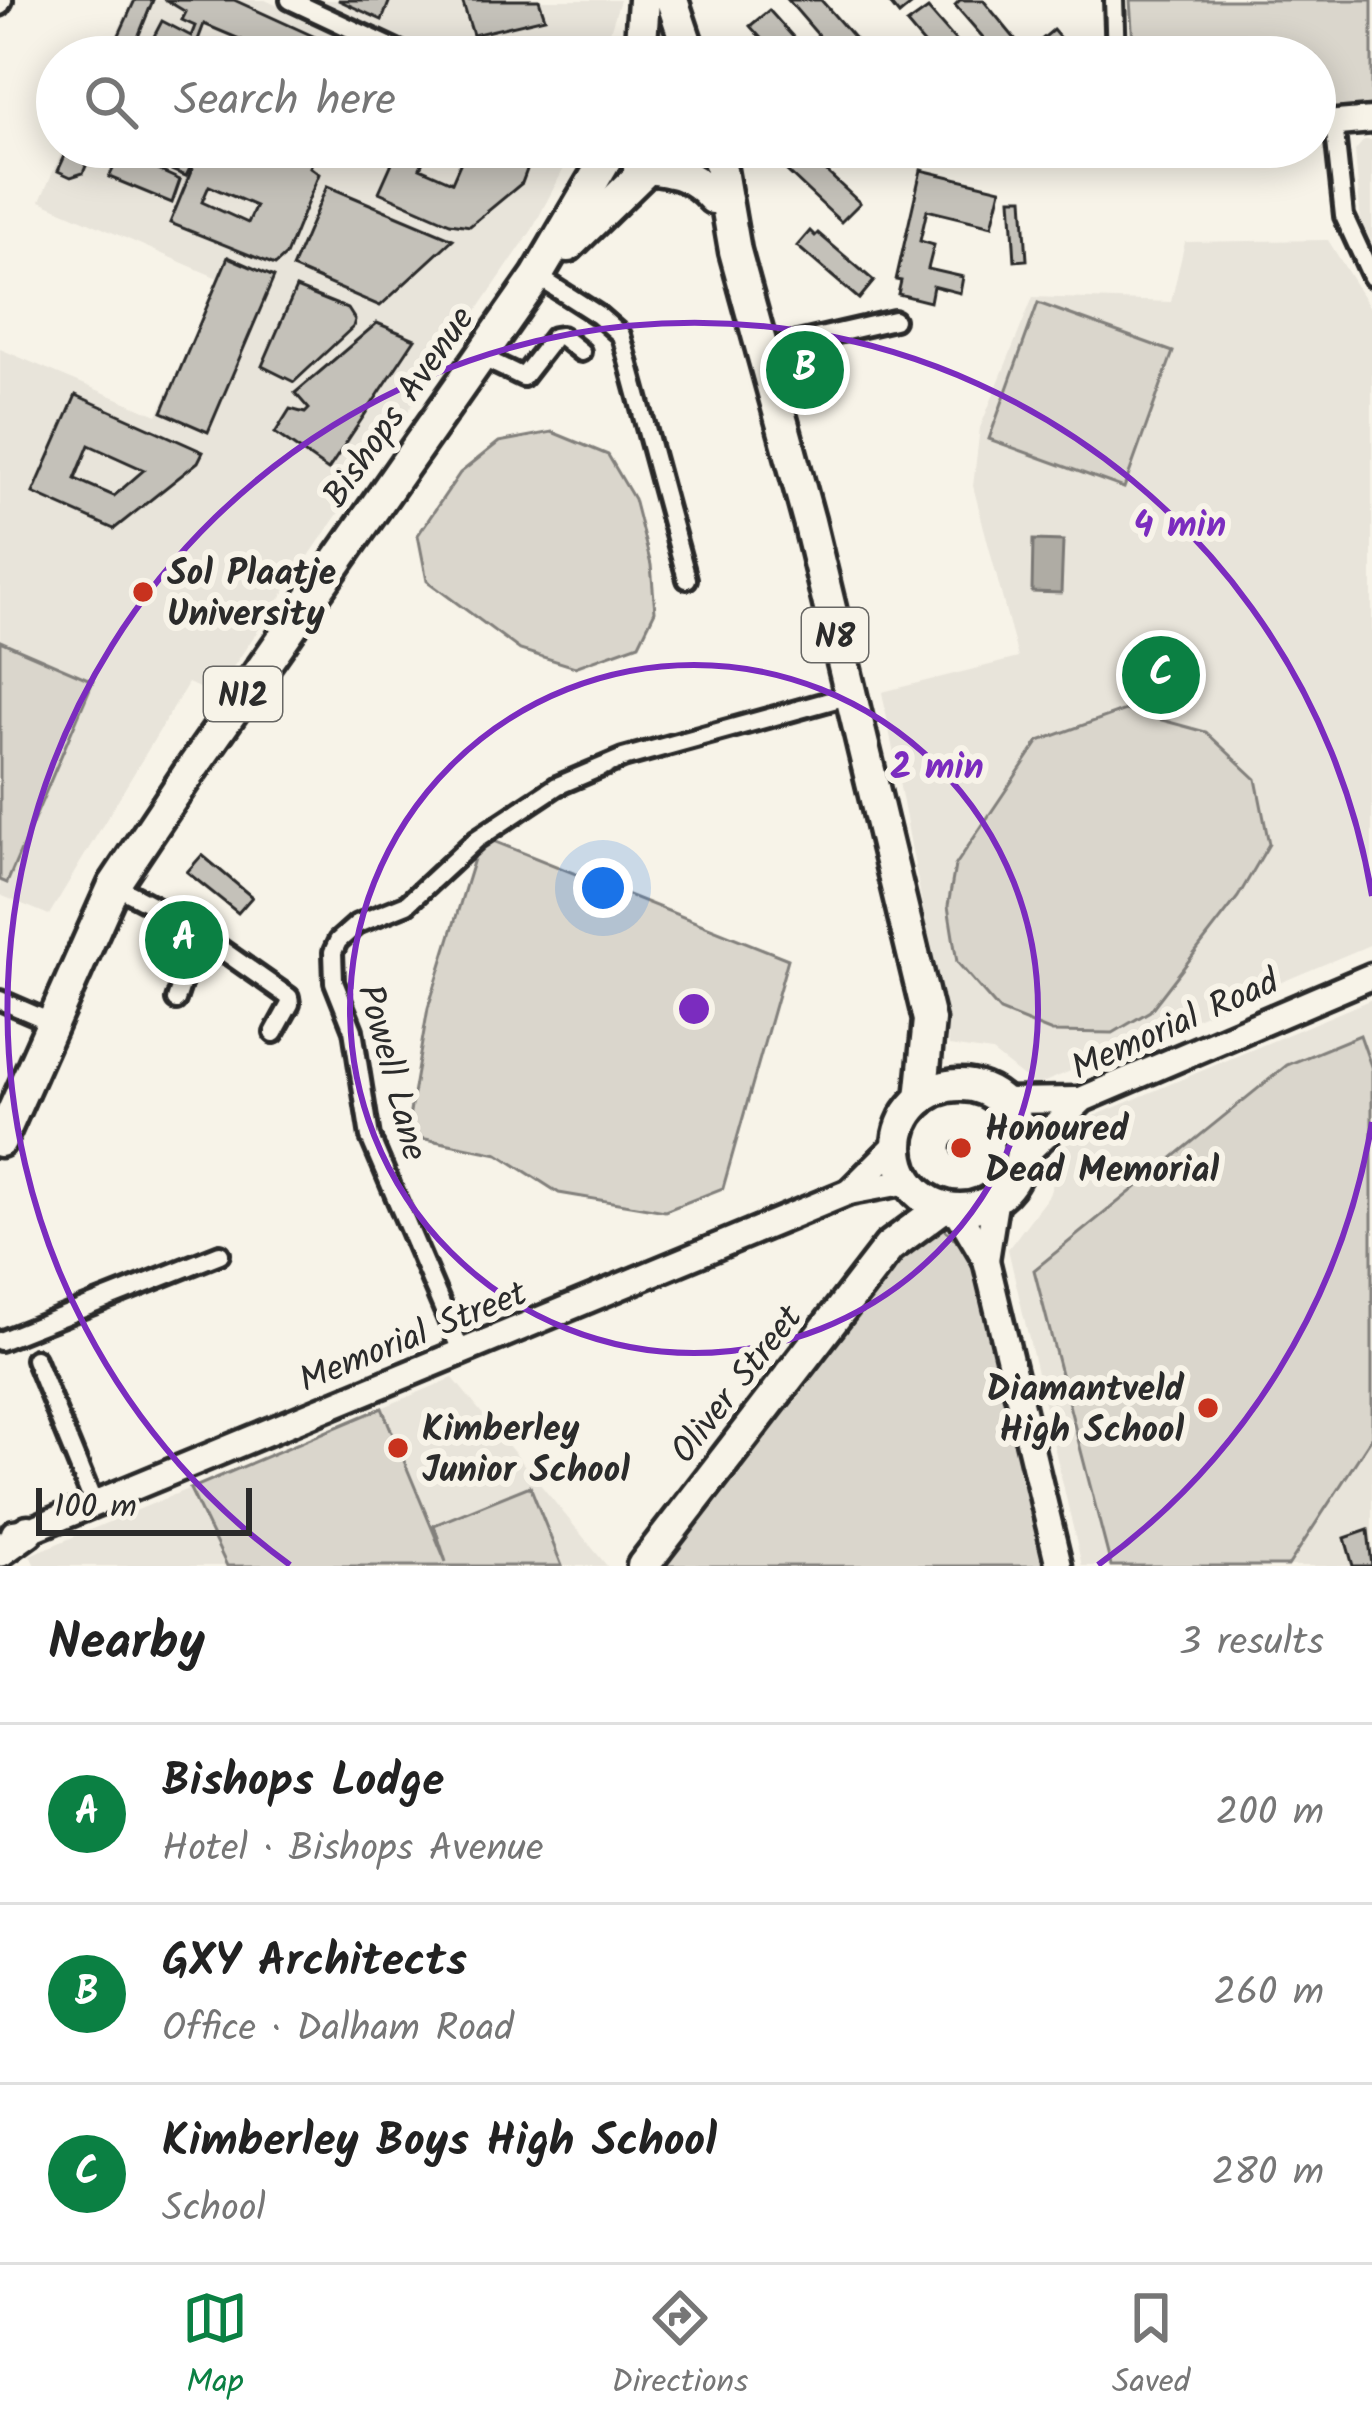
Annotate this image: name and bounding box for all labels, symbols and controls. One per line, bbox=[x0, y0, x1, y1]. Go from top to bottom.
search box bbox=[36, 36, 1336, 168]
text: Search here bbox=[174, 66, 396, 138]
icon: search bbox=[78, 69, 144, 135]
street label: Bishops Avenue bbox=[309, 295, 491, 521]
pin: B bbox=[766, 325, 844, 415]
text: 4 min bbox=[1134, 498, 1226, 555]
place label: Sol Plaatje University bbox=[167, 546, 336, 644]
marker: Sol Plaatje University bbox=[130, 579, 156, 605]
road number: N8 bbox=[802, 608, 868, 662]
pin: C bbox=[1122, 630, 1200, 720]
road number: N12 bbox=[204, 667, 282, 721]
text: 2 min bbox=[890, 740, 984, 797]
your location bbox=[573, 858, 633, 918]
pin: A bbox=[145, 895, 223, 985]
street label: Memorial Road bbox=[1062, 955, 1290, 1097]
street label: Powell Lane bbox=[340, 978, 441, 1167]
centre of rings bbox=[673, 988, 715, 1030]
place label: Honoured Dead Memorial bbox=[985, 1102, 1220, 1200]
marker: Honoured Dead Memorial bbox=[948, 1135, 974, 1161]
street label: Memorial Street bbox=[291, 1266, 537, 1410]
street label: Oliver Street bbox=[657, 1292, 819, 1477]
place label: Diamantveld High School bbox=[987, 1362, 1185, 1460]
marker: Diamantveld High School bbox=[1195, 1395, 1221, 1421]
place label: Kimberley Junior School bbox=[422, 1402, 630, 1500]
marker: Kimberley Junior School bbox=[385, 1435, 411, 1461]
scale bar bbox=[36, 1482, 252, 1535]
text: 100 m bbox=[54, 1482, 137, 1535]
text: Nearby bbox=[48, 1604, 205, 1685]
text: 3 results bbox=[1179, 1613, 1324, 1675]
text: Bishops Lodge bbox=[162, 1747, 444, 1819]
text: A bbox=[75, 1783, 99, 1845]
text: 200 m bbox=[1216, 1783, 1324, 1845]
text: Hotel · Bishops Avenue bbox=[162, 1819, 544, 1881]
text: GXY Architects bbox=[162, 1927, 467, 1999]
text: B bbox=[75, 1963, 99, 2025]
text: 260 m bbox=[1213, 1963, 1324, 2025]
text: Office · Dalham Road bbox=[162, 1999, 514, 2061]
text: Kimberley Boys High School bbox=[162, 2107, 717, 2179]
text: C bbox=[75, 2143, 99, 2205]
text: 280 m bbox=[1212, 2143, 1324, 2205]
text: School bbox=[162, 2179, 266, 2241]
tab: Map bbox=[182, 2285, 248, 2410]
tab: Directions bbox=[611, 2285, 748, 2410]
tab: Saved bbox=[1112, 2285, 1190, 2410]

